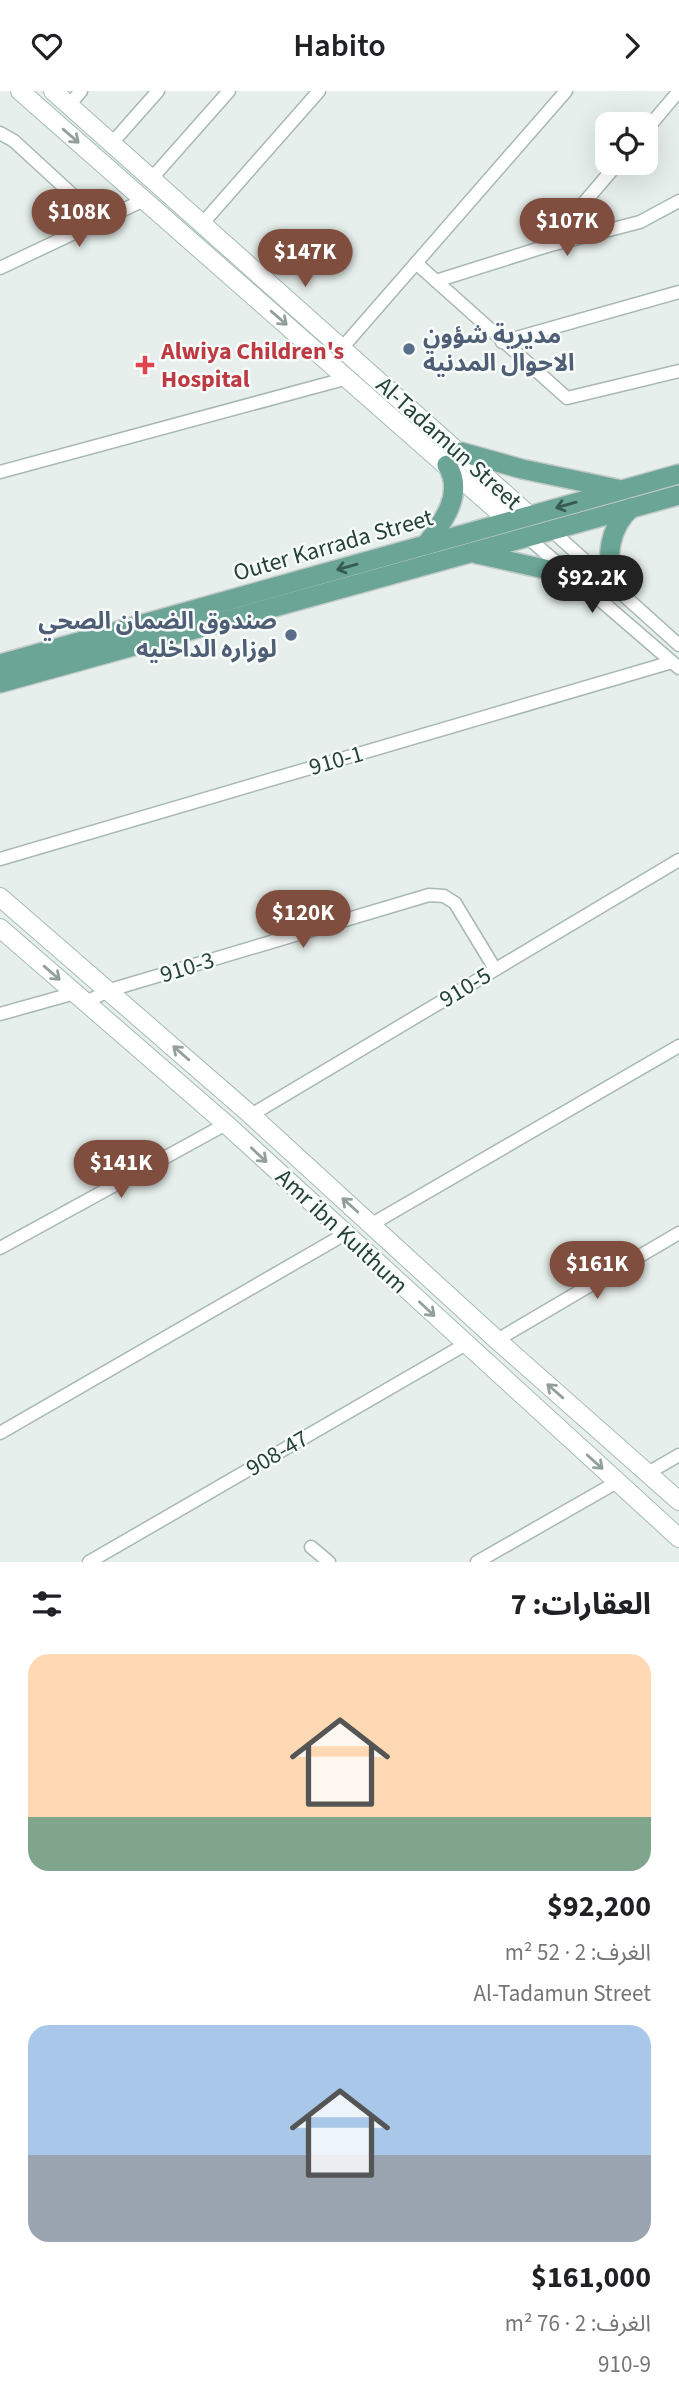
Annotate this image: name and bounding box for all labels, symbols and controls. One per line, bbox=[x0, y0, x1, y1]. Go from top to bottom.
text: Habito bbox=[293, 23, 386, 69]
icon: heart bbox=[28, 27, 66, 65]
icon: forward bbox=[613, 27, 651, 65]
map controls bbox=[595, 112, 658, 175]
button: locate bbox=[595, 112, 658, 175]
one-way arrow bbox=[62, 128, 80, 144]
pin: $108K bbox=[30, 190, 128, 249]
text: $108K bbox=[48, 195, 110, 228]
pin: $107K bbox=[518, 199, 616, 258]
text: $107K bbox=[536, 204, 598, 237]
pin: $147K bbox=[256, 229, 354, 289]
text: $147K bbox=[274, 235, 336, 268]
one-way arrow bbox=[270, 310, 288, 326]
place label: مديرية شؤون الاحوال المدنية bbox=[423, 318, 575, 381]
place label: Alwiya Children's Hospital bbox=[160, 334, 344, 397]
marker: مديرية شؤون الاحوال المدنية bbox=[401, 341, 417, 357]
marker: Alwiya Children's Hospital bbox=[135, 355, 155, 375]
street label: Al-Tadamun Street bbox=[368, 368, 529, 518]
street label: Outer Karrada Street bbox=[229, 500, 437, 591]
one-way arrow bbox=[555, 500, 577, 513]
pin: $92.2K bbox=[535, 555, 649, 615]
one-way arrow bbox=[336, 561, 359, 574]
text: $92.2K bbox=[557, 561, 627, 594]
place label: صندوق الضمان الصحي لوزاره الداخليه bbox=[38, 604, 277, 667]
marker: صندوق الضمان الصحي لوزاره الداخليه bbox=[283, 627, 299, 643]
street label: 910-1 bbox=[305, 736, 367, 785]
pin: $120K bbox=[254, 891, 352, 950]
text: $120K bbox=[272, 896, 334, 929]
street label: 910-3 bbox=[156, 943, 219, 992]
street label: 910-5 bbox=[433, 958, 498, 1017]
one-way arrow bbox=[42, 965, 60, 981]
one-way arrow bbox=[172, 1045, 190, 1061]
pin: $141K bbox=[72, 1141, 170, 1200]
text: $141K bbox=[90, 1146, 152, 1179]
one-way arrow bbox=[250, 1147, 268, 1163]
street label: Amr ibn Kulthum bbox=[268, 1161, 416, 1302]
one-way arrow bbox=[342, 1196, 359, 1213]
pin: $161K bbox=[548, 1241, 646, 1301]
text: $161K bbox=[566, 1247, 628, 1280]
one-way arrow bbox=[418, 1301, 436, 1317]
one-way arrow bbox=[547, 1382, 564, 1399]
street label: 908-47 bbox=[239, 1422, 315, 1485]
one-way arrow bbox=[586, 1454, 604, 1470]
text: العقارات: 7 bbox=[511, 1583, 651, 1626]
icon: filters bbox=[28, 1585, 66, 1623]
icon: home bbox=[277, 1699, 403, 1825]
text: $92,200 bbox=[547, 1885, 651, 1928]
text: الغرف: 2 · 52 m² bbox=[505, 1936, 651, 1969]
text: Al-Tadamun Street bbox=[474, 1977, 651, 2010]
icon: home bbox=[277, 2070, 403, 2196]
text: $161,000 bbox=[531, 2256, 651, 2299]
text: الغرف: 2 · 76 m² bbox=[505, 2307, 651, 2340]
text: 910-9 bbox=[598, 2348, 651, 2381]

